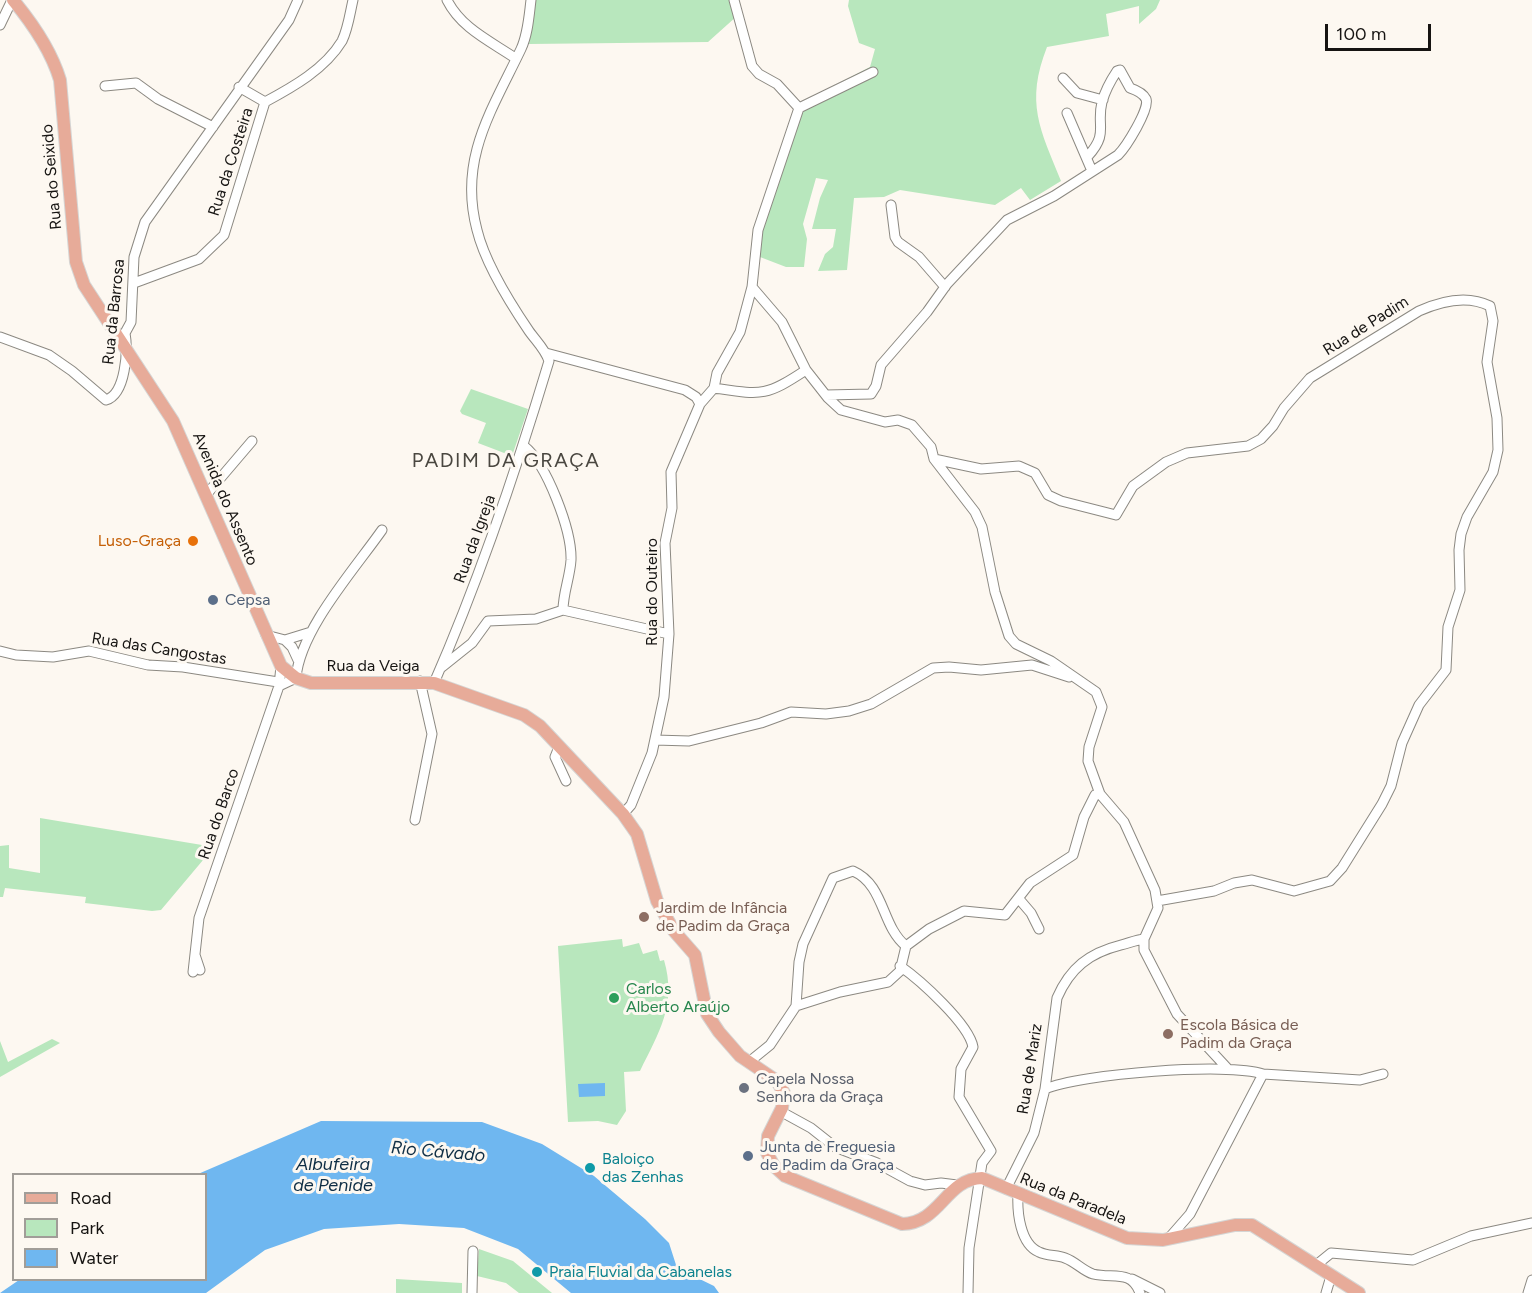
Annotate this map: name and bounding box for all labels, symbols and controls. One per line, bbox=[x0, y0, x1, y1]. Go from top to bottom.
scale bar bbox=[1328, 12, 1434, 50]
text: 100 m bbox=[1336, 23, 1386, 45]
street label: Rua da Costeira bbox=[204, 105, 258, 219]
street label: Rua do Seixido bbox=[38, 123, 66, 231]
street label: Rua da Barrosa bbox=[99, 258, 129, 366]
street label: Rua de Padim bbox=[1320, 292, 1412, 360]
street label: Avenida do Assento bbox=[188, 429, 262, 569]
district label: PADIM DA GRAÇA bbox=[412, 449, 600, 473]
street label: Rua da Igreja bbox=[450, 492, 500, 586]
place label: Luso-Graça bbox=[98, 531, 181, 551]
marker: Luso-Graça bbox=[186, 534, 200, 548]
street label: Rua do Outeiro bbox=[642, 538, 662, 646]
place label: Cepsa bbox=[225, 590, 270, 610]
marker: Cepsa bbox=[206, 593, 220, 607]
street label: Rua das Cangostas bbox=[90, 629, 228, 669]
street label: Rua da Veiga bbox=[327, 656, 419, 676]
street label: Rua do Barco bbox=[194, 766, 244, 862]
place label: Jardim de Infância de Padim da Graça bbox=[656, 898, 790, 936]
marker: Jardim de Infância de Padim da Graça bbox=[637, 910, 651, 924]
place label: Carlos Alberto Araújo bbox=[626, 979, 730, 1017]
marker: Carlos Alberto Araújo bbox=[607, 991, 621, 1005]
place label: Escola Básica de Padim da Graça bbox=[1180, 1015, 1298, 1053]
street label: Rua de Mariz bbox=[1013, 1022, 1047, 1116]
marker: Escola Básica de Padim da Graça bbox=[1161, 1027, 1175, 1041]
place label: Capela Nossa Senhora da Graça bbox=[756, 1069, 883, 1107]
marker: Capela Nossa Senhora da Graça bbox=[737, 1081, 751, 1095]
water label: Rio Cávado bbox=[390, 1137, 486, 1167]
place label: Junta de Freguesia de Padim da Graça bbox=[760, 1137, 895, 1175]
place label: Baloiço das Zenhas bbox=[602, 1149, 683, 1187]
marker: Junta de Freguesia de Padim da Graça bbox=[741, 1149, 755, 1163]
water label: Albufeira de Penide bbox=[293, 1154, 373, 1196]
marker: Baloiço das Zenhas bbox=[583, 1161, 597, 1175]
street label: Rua da Paradela bbox=[1017, 1169, 1129, 1229]
legend bbox=[12, 1173, 207, 1281]
text: Road bbox=[70, 1187, 111, 1209]
text: Park bbox=[70, 1217, 104, 1239]
text: Water bbox=[70, 1247, 118, 1269]
place label: Praia Fluvial da Cabanelas bbox=[549, 1262, 732, 1282]
marker: Praia Fluvial da Cabanelas bbox=[530, 1265, 544, 1279]

